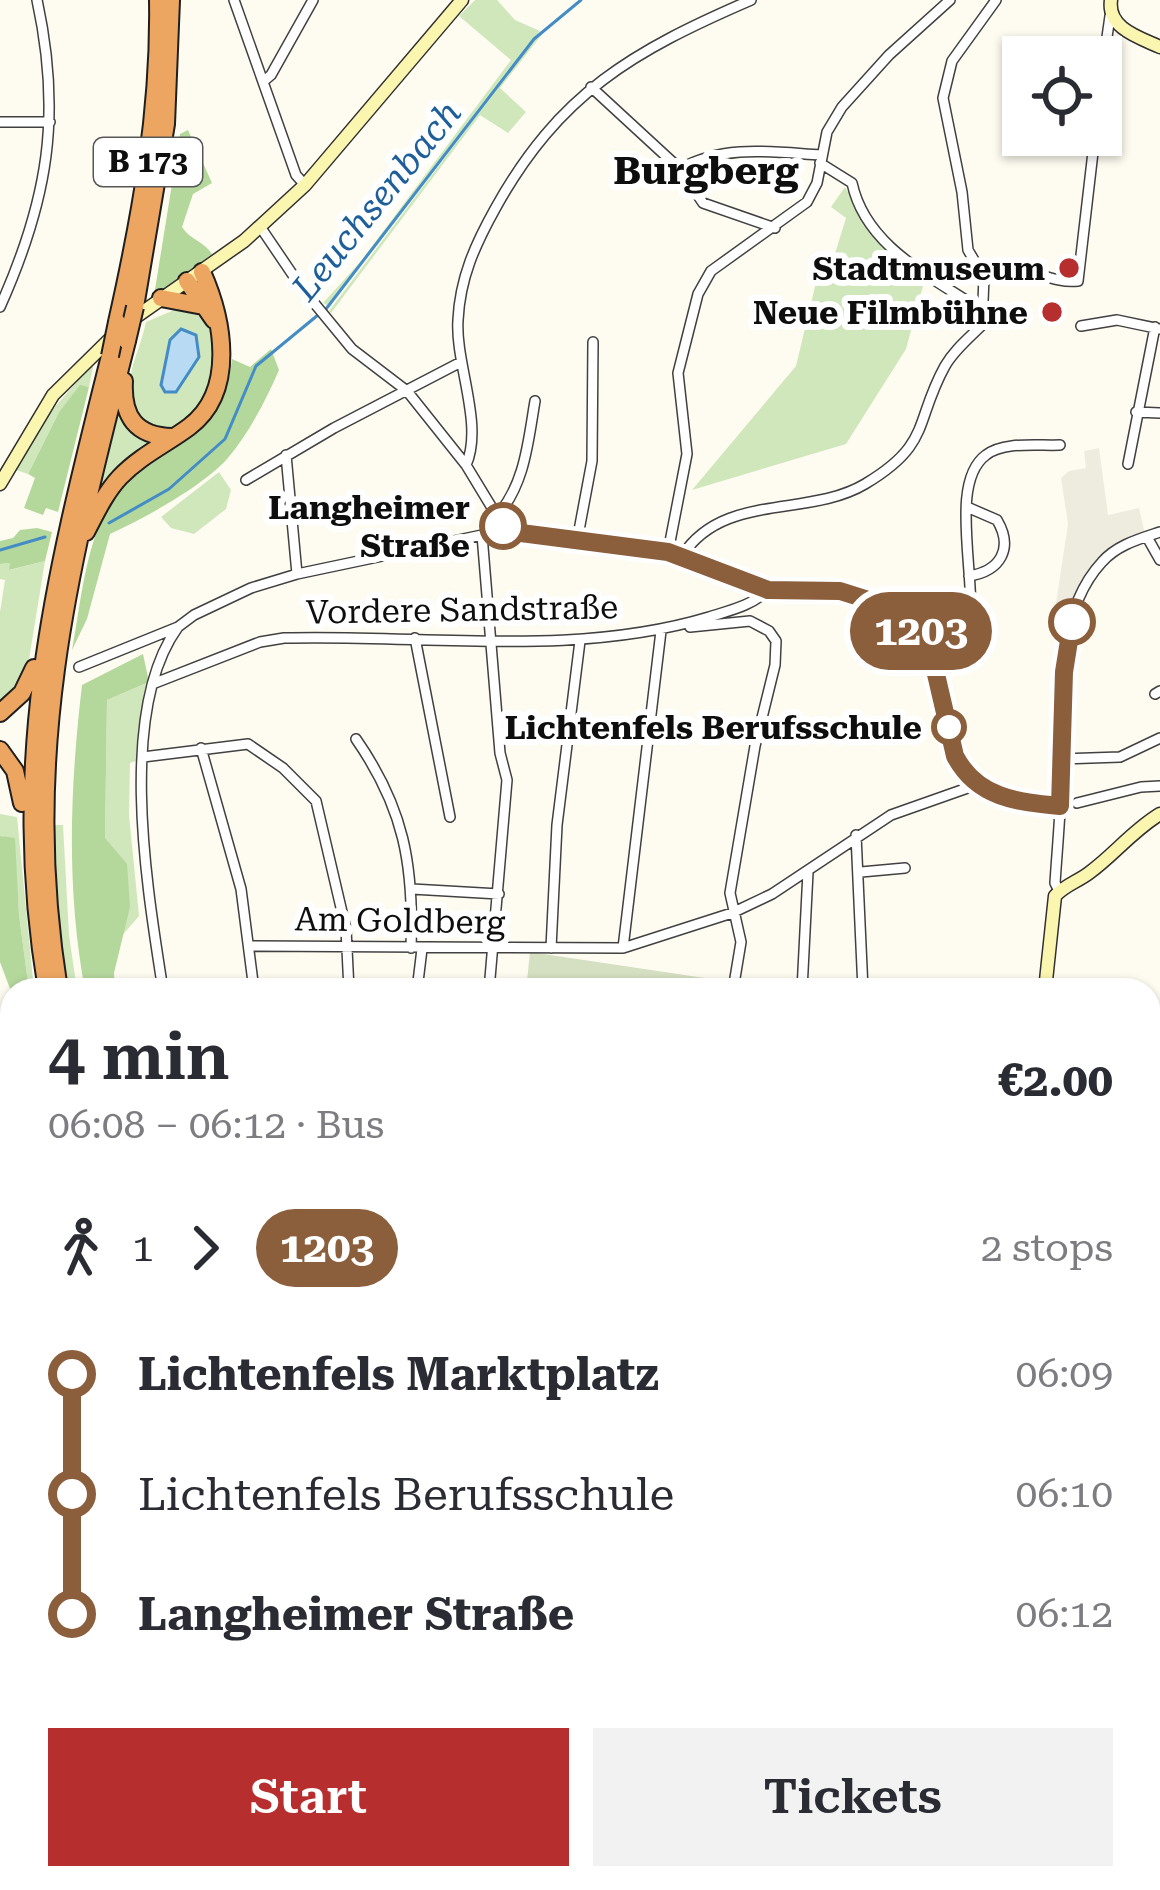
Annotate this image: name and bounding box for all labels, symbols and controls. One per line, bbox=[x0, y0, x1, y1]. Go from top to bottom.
map controls bbox=[1002, 36, 1122, 156]
button: locate bbox=[1002, 36, 1122, 156]
water label: Leuchsenbach bbox=[283, 93, 470, 309]
road number: B 173 bbox=[94, 138, 202, 186]
district label: Burgberg bbox=[613, 148, 799, 194]
place label: Stadtmuseum bbox=[813, 249, 1045, 288]
marker: Stadtmuseum bbox=[1056, 255, 1082, 281]
place label: Neue Filmbühne bbox=[753, 293, 1028, 332]
marker: Neue Filmbühne bbox=[1039, 299, 1065, 325]
place label: Langheimer Straße bbox=[268, 488, 470, 565]
marker: Langheimer Straße bbox=[481, 504, 525, 548]
street label: Vordere Sandstraße bbox=[305, 587, 619, 632]
line badge: 1203 bbox=[837, 592, 1005, 670]
unlabelled marker bbox=[1050, 600, 1094, 644]
text: 1203 bbox=[874, 606, 968, 655]
place label: Lichtenfels Berufsschule bbox=[505, 708, 922, 747]
marker: Lichtenfels Berufsschule bbox=[933, 711, 965, 743]
street label: Am Goldberg bbox=[294, 899, 506, 942]
text: 4 min bbox=[48, 1018, 230, 1095]
text: €2.00 bbox=[998, 1054, 1113, 1107]
text: 06:08 – 06:12 · Bus bbox=[48, 1102, 384, 1148]
icon: walk bbox=[48, 1215, 114, 1281]
icon: forward bbox=[172, 1215, 238, 1281]
text: 1203 bbox=[280, 1223, 374, 1272]
text: 1 bbox=[132, 1225, 154, 1271]
text: 2 stops bbox=[981, 1225, 1113, 1271]
text: Lichtenfels Marktplatz bbox=[138, 1348, 659, 1401]
text: 06:09 bbox=[1016, 1351, 1113, 1397]
text: Lichtenfels Berufsschule bbox=[138, 1468, 674, 1521]
text: 06:10 bbox=[1016, 1471, 1113, 1517]
text: Langheimer Straße bbox=[138, 1588, 574, 1641]
text: 06:12 bbox=[1016, 1591, 1113, 1637]
button: Start bbox=[48, 1728, 569, 1866]
button: Tickets bbox=[593, 1728, 1113, 1866]

